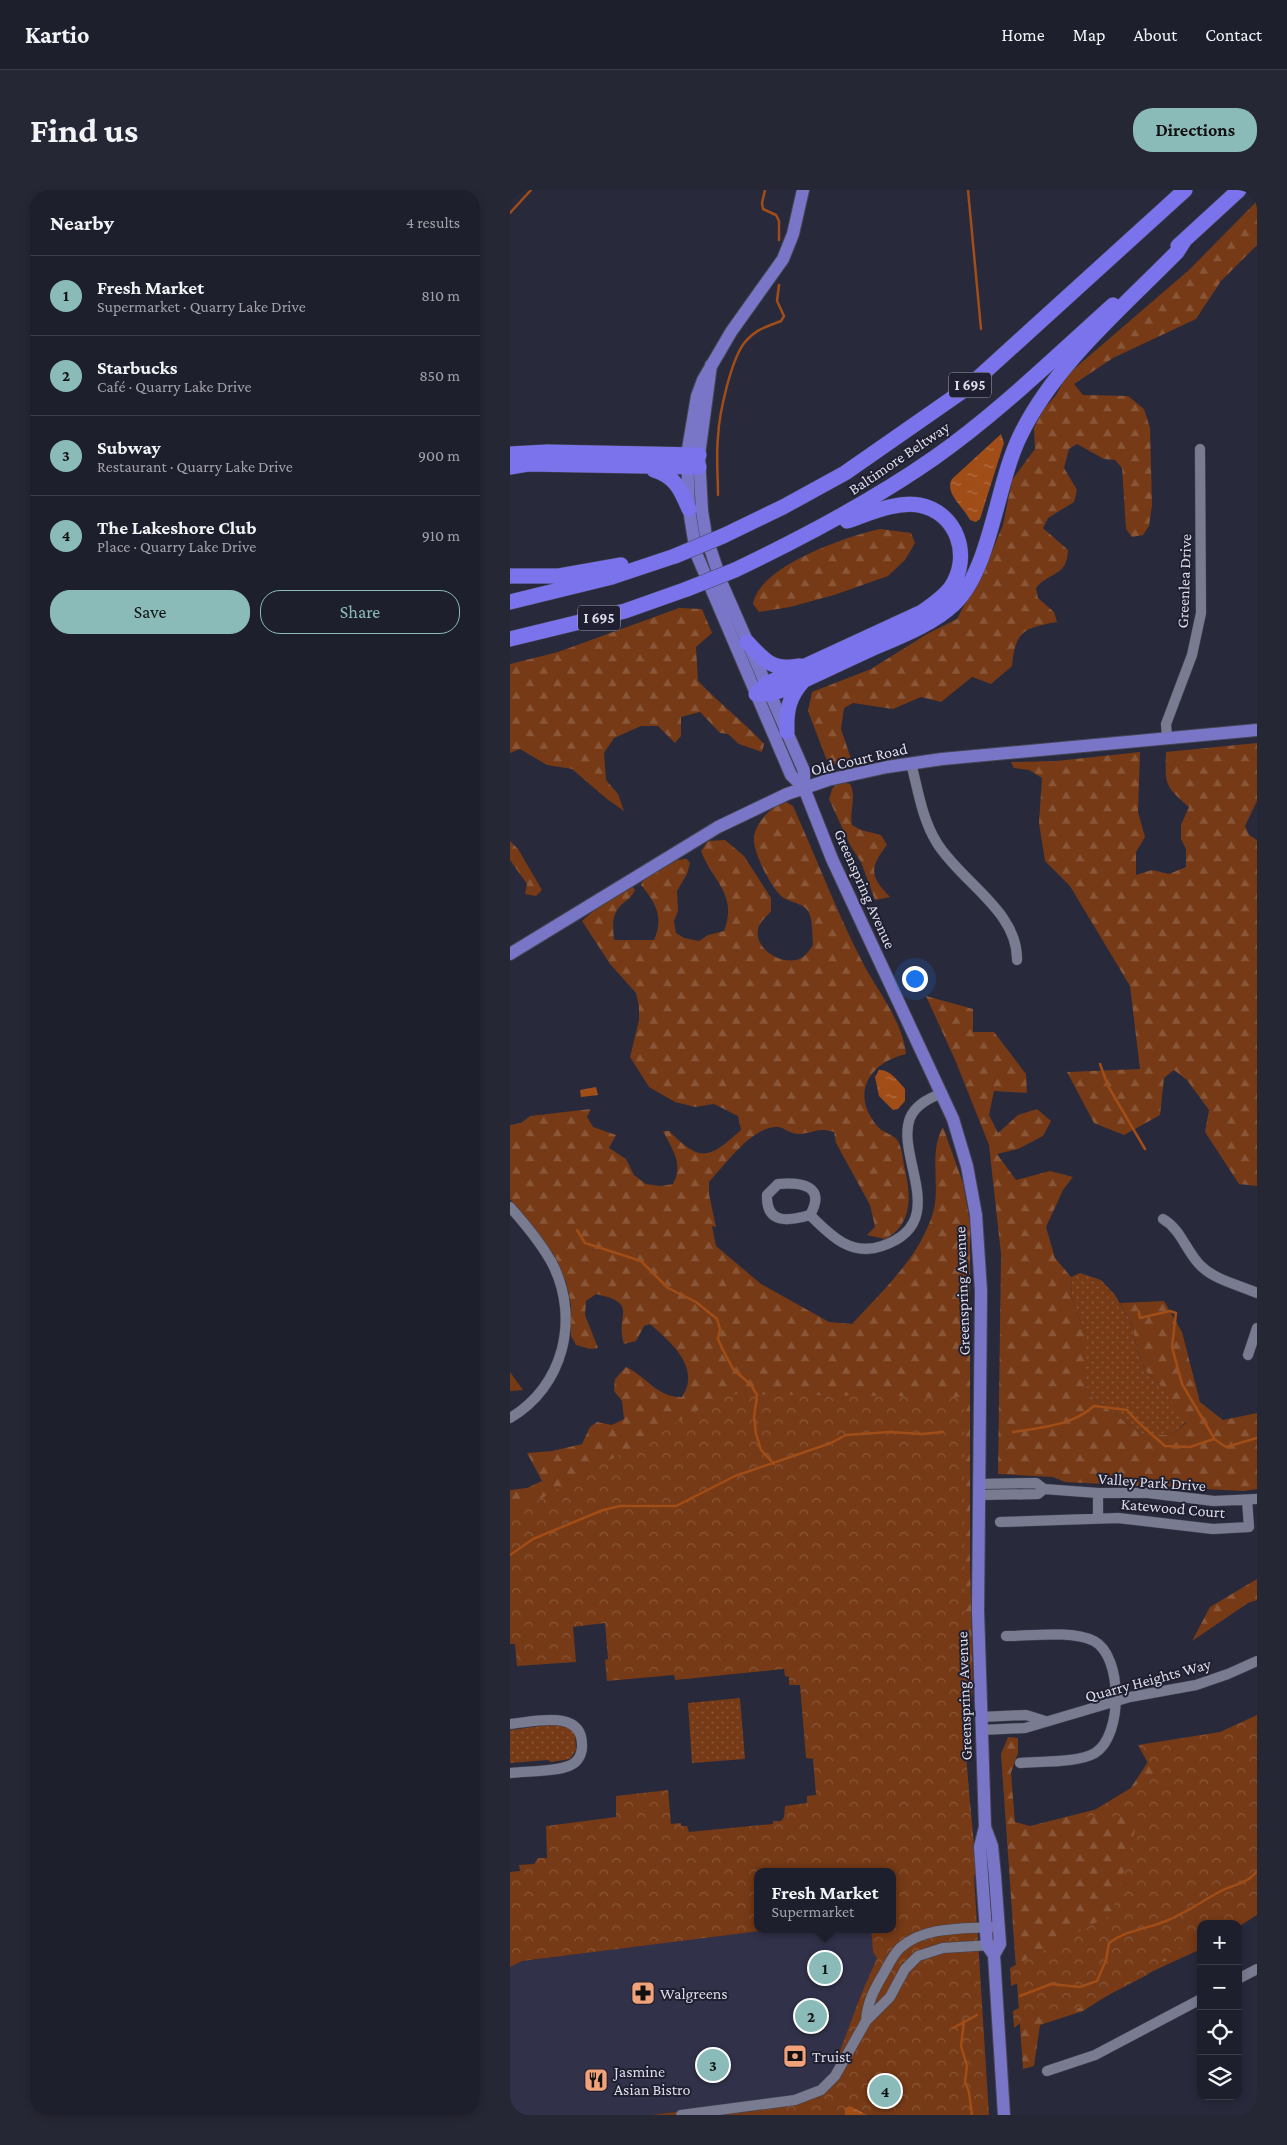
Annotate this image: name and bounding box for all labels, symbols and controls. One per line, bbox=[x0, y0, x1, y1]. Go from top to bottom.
text: Kartio bbox=[25, 21, 90, 48]
text: Home bbox=[1002, 25, 1045, 45]
text: Map bbox=[1073, 25, 1105, 45]
text: About bbox=[1133, 25, 1177, 45]
text: Contact bbox=[1205, 25, 1262, 45]
button: Directions bbox=[1133, 108, 1257, 152]
text: Find us bbox=[30, 111, 138, 150]
text: Nearby bbox=[50, 211, 114, 235]
text: 4 results bbox=[406, 214, 460, 231]
text: Fresh Market bbox=[97, 277, 204, 298]
text: 1 bbox=[63, 287, 69, 304]
text: 810 m bbox=[421, 287, 460, 304]
text: Supermarket · Quarry Lake Drive bbox=[97, 298, 306, 315]
text: Starbucks bbox=[97, 357, 178, 378]
text: 2 bbox=[62, 367, 70, 384]
text: 850 m bbox=[419, 367, 460, 384]
road number: I 695 bbox=[949, 372, 991, 398]
text: Café · Quarry Lake Drive bbox=[97, 378, 251, 395]
street label: Baltimore Beltway bbox=[846, 418, 954, 499]
text: Subway bbox=[97, 437, 161, 458]
text: 3 bbox=[62, 447, 70, 464]
text: 900 m bbox=[418, 447, 460, 464]
text: Restaurant · Quarry Lake Drive bbox=[97, 458, 293, 475]
text: The Lakeshore Club bbox=[97, 517, 257, 538]
text: 4 bbox=[62, 527, 70, 544]
text: 910 m bbox=[422, 527, 460, 544]
street label: Greenlea Drive bbox=[1174, 533, 1194, 629]
text: Place · Quarry Lake Drive bbox=[97, 538, 256, 555]
button: Save bbox=[50, 590, 250, 634]
button: Share bbox=[260, 590, 460, 634]
road number: I 695 bbox=[578, 606, 620, 630]
street label: Old Court Road bbox=[809, 740, 909, 778]
street label: Greenspring Avenue bbox=[830, 827, 899, 952]
your location bbox=[902, 966, 928, 992]
street label: Greenspring Avenue bbox=[951, 1226, 974, 1356]
street label: Valley Park Drive bbox=[1098, 1470, 1206, 1495]
street label: Katewood Court bbox=[1120, 1495, 1226, 1521]
street label: Greenspring Avenue bbox=[953, 1631, 976, 1761]
street label: Quarry Heights Way bbox=[1083, 1655, 1214, 1706]
popup bbox=[754, 1868, 896, 1933]
text: Fresh Market bbox=[772, 1882, 878, 1903]
text: Supermarket bbox=[772, 1903, 854, 1920]
map controls bbox=[1197, 1920, 1242, 2100]
button: + bbox=[1197, 1920, 1242, 1965]
pin: 1 bbox=[809, 1949, 841, 1987]
button: − bbox=[1197, 1965, 1242, 2010]
pharmacy icon: Walgreens bbox=[630, 1980, 656, 2006]
place label: Walgreens bbox=[660, 1985, 728, 2003]
pin: 2 bbox=[795, 1997, 827, 2035]
button: locate bbox=[1197, 2010, 1242, 2055]
bank icon: Truist bbox=[782, 2043, 808, 2069]
pin: 3 bbox=[697, 2046, 729, 2084]
place label: Truist bbox=[812, 2048, 851, 2065]
button: layers bbox=[1197, 2055, 1242, 2100]
place label: Jasmine Asian Bistro bbox=[612, 2063, 690, 2098]
restaurant icon: Jasmine Asian Bistro bbox=[583, 2067, 609, 2093]
pin: 4 bbox=[869, 2072, 901, 2110]

